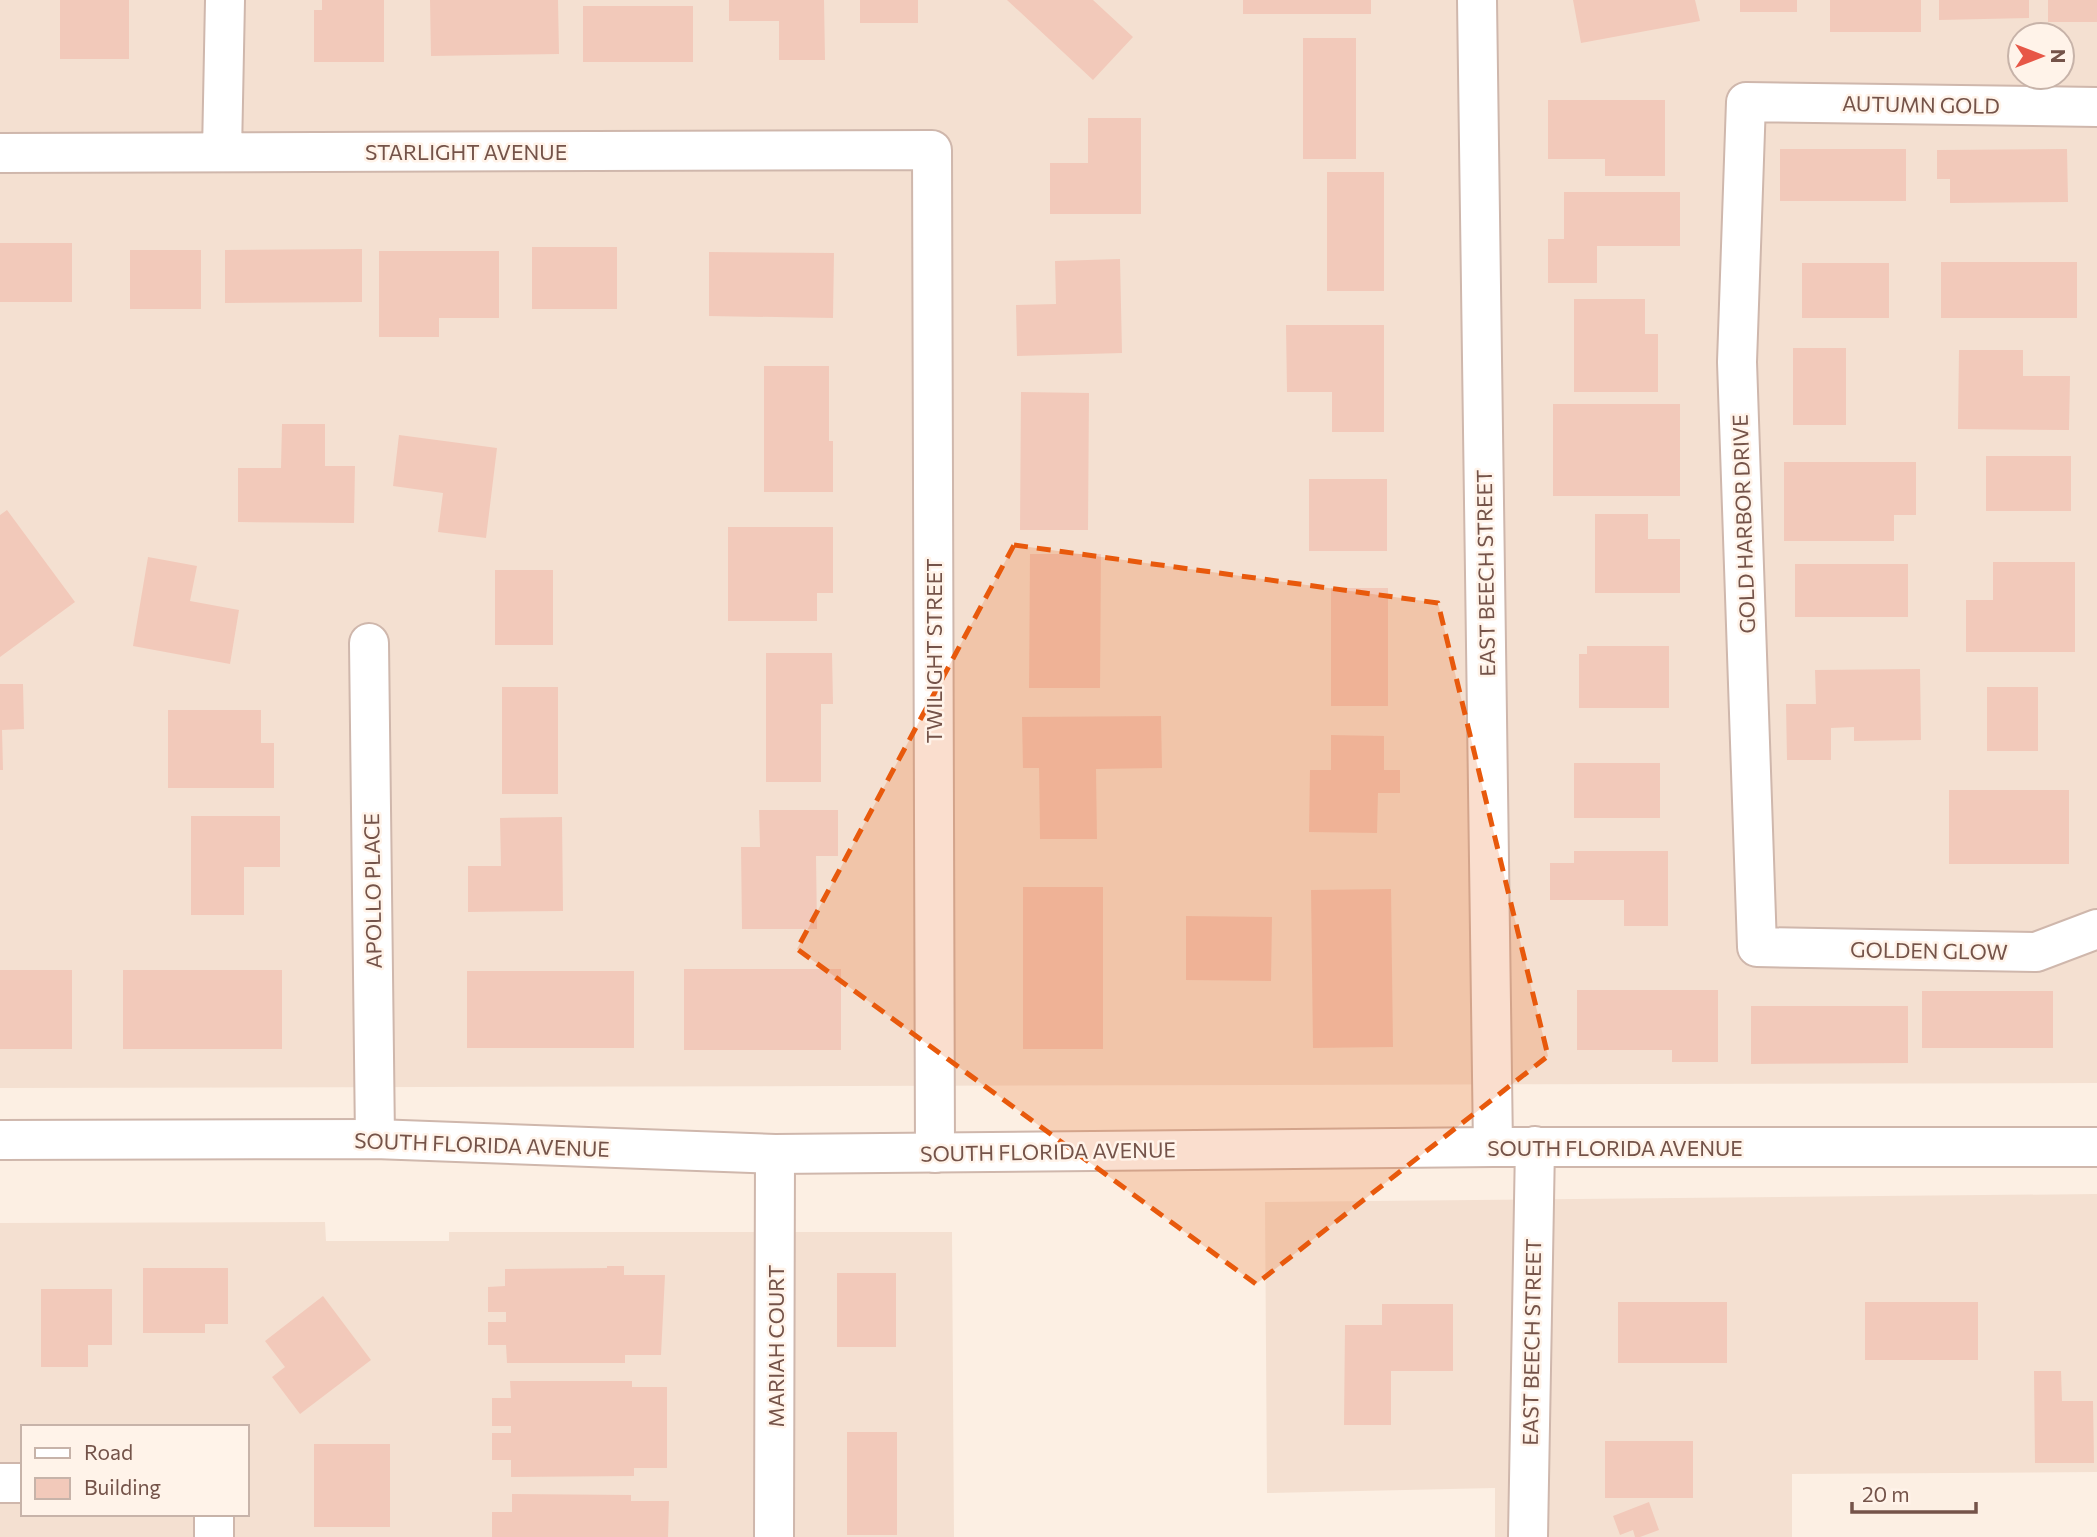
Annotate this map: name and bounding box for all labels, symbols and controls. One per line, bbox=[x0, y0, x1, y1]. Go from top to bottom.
north arrow bbox=[2006, 21, 2076, 91]
text: N bbox=[2047, 49, 2070, 63]
street label: AUTUMN GOLD bbox=[1842, 90, 2000, 118]
street label: STARLIGHT AVENUE bbox=[365, 139, 567, 164]
street label: GOLD HARBOR DRIVE bbox=[1727, 414, 1759, 634]
street label: EAST BEECH STREET bbox=[1471, 469, 1499, 677]
street label: TWILIGHT STREET bbox=[921, 558, 946, 744]
street label: APOLLO PLACE bbox=[358, 813, 386, 969]
street label: GOLDEN GLOW bbox=[1850, 936, 2008, 964]
street label: SOUTH FLORIDA AVENUE bbox=[354, 1127, 610, 1161]
street label: SOUTH FLORIDA AVENUE bbox=[1487, 1135, 1743, 1160]
street label: SOUTH FLORIDA AVENUE bbox=[920, 1136, 1176, 1166]
street label: EAST BEECH STREET bbox=[1517, 1238, 1545, 1446]
street label: MARIAH COURT bbox=[763, 1265, 788, 1427]
legend bbox=[21, 1425, 248, 1516]
text: Road bbox=[84, 1439, 133, 1464]
scale bar bbox=[1852, 1470, 1976, 1514]
text: Building bbox=[84, 1474, 161, 1499]
text: 20 m bbox=[1862, 1481, 1910, 1506]

